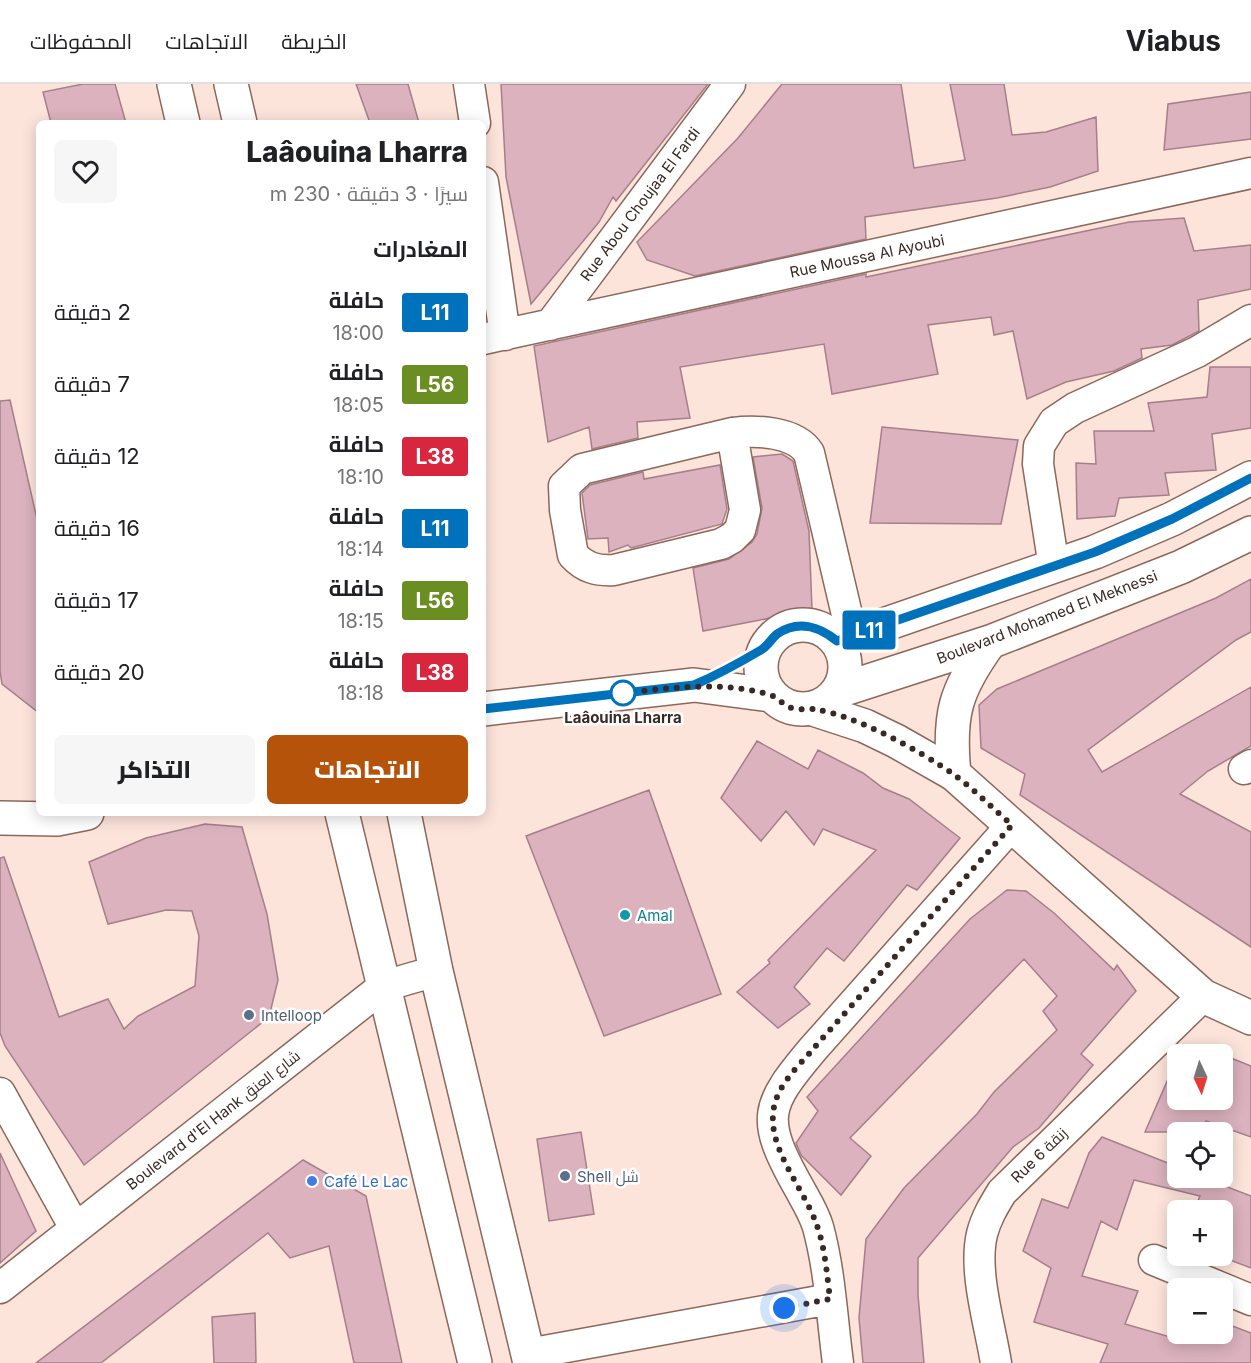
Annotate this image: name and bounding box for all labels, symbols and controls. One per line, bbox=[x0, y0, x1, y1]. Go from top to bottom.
text: Viabus bbox=[1125, 24, 1221, 58]
text: المحفوظات bbox=[30, 29, 132, 54]
text: الاتجاهات bbox=[165, 29, 248, 54]
text: الخريطة bbox=[281, 29, 347, 54]
street label: Rue Abou Choujaa El Fardi bbox=[576, 123, 704, 285]
text: Laâouina Lharra bbox=[246, 135, 468, 169]
button: heart bbox=[54, 140, 117, 203]
text: سيرًا · 3 دقيقة · 230 m bbox=[270, 182, 468, 206]
street label: Rue Moussa Al Ayoubi bbox=[788, 230, 946, 282]
text: المغادرات bbox=[373, 236, 468, 262]
text: حافلة bbox=[329, 287, 384, 313]
text: 2 دقيقة bbox=[54, 299, 131, 325]
text: L11 bbox=[420, 300, 450, 325]
text: 18:00 bbox=[332, 321, 384, 345]
text: حافلة bbox=[329, 359, 384, 385]
text: 7 دقيقة bbox=[54, 371, 130, 397]
text: L56 bbox=[416, 372, 454, 397]
text: 18:05 bbox=[333, 393, 384, 417]
text: حافلة bbox=[329, 431, 384, 457]
text: 12 دقيقة bbox=[54, 443, 140, 469]
text: L38 bbox=[415, 444, 455, 469]
text: 18:10 bbox=[337, 465, 384, 489]
text: حافلة bbox=[329, 503, 384, 529]
text: 16 دقيقة bbox=[54, 515, 140, 541]
text: L11 bbox=[420, 516, 450, 541]
text: 18:14 bbox=[337, 537, 384, 561]
street label: Boulevard Mohamed El Meknessi bbox=[934, 566, 1160, 668]
text: حافلة bbox=[329, 575, 384, 601]
text: 17 دقيقة bbox=[54, 587, 139, 613]
text: L56 bbox=[416, 588, 454, 613]
text: 18:15 bbox=[337, 609, 384, 633]
line badge: L11 bbox=[834, 610, 904, 650]
text: L11 bbox=[854, 618, 884, 643]
text: حافلة bbox=[329, 647, 384, 673]
text: 20 دقيقة bbox=[54, 659, 145, 685]
text: L38 bbox=[415, 660, 455, 685]
marker: Laâouina Lharra bbox=[610, 680, 636, 706]
text: 18:18 bbox=[337, 681, 384, 705]
place label: Laâouina Lharra bbox=[564, 708, 682, 727]
button: التذاكر bbox=[54, 735, 255, 804]
button: الاتجاهات bbox=[267, 735, 468, 804]
place label: Amal bbox=[637, 906, 673, 925]
marker: Amal bbox=[618, 908, 632, 922]
place label: Intelloop bbox=[261, 1006, 322, 1025]
marker: Intelloop bbox=[242, 1008, 256, 1022]
north arrow bbox=[1167, 1044, 1233, 1110]
map controls bbox=[1167, 1044, 1233, 1344]
street label: Boulevard d'El Hank شارع العنق bbox=[122, 1046, 305, 1195]
button: locate bbox=[1167, 1122, 1233, 1188]
street label: Rue 6 زنقة bbox=[1007, 1123, 1071, 1187]
place label: Shell شل bbox=[577, 1167, 639, 1187]
marker: Shell شل bbox=[558, 1169, 572, 1183]
place label: Café Le Lac bbox=[324, 1172, 408, 1191]
marker: Café Le Lac bbox=[305, 1174, 319, 1188]
button: + bbox=[1167, 1200, 1233, 1266]
button: − bbox=[1167, 1278, 1233, 1344]
your location bbox=[769, 1293, 799, 1323]

